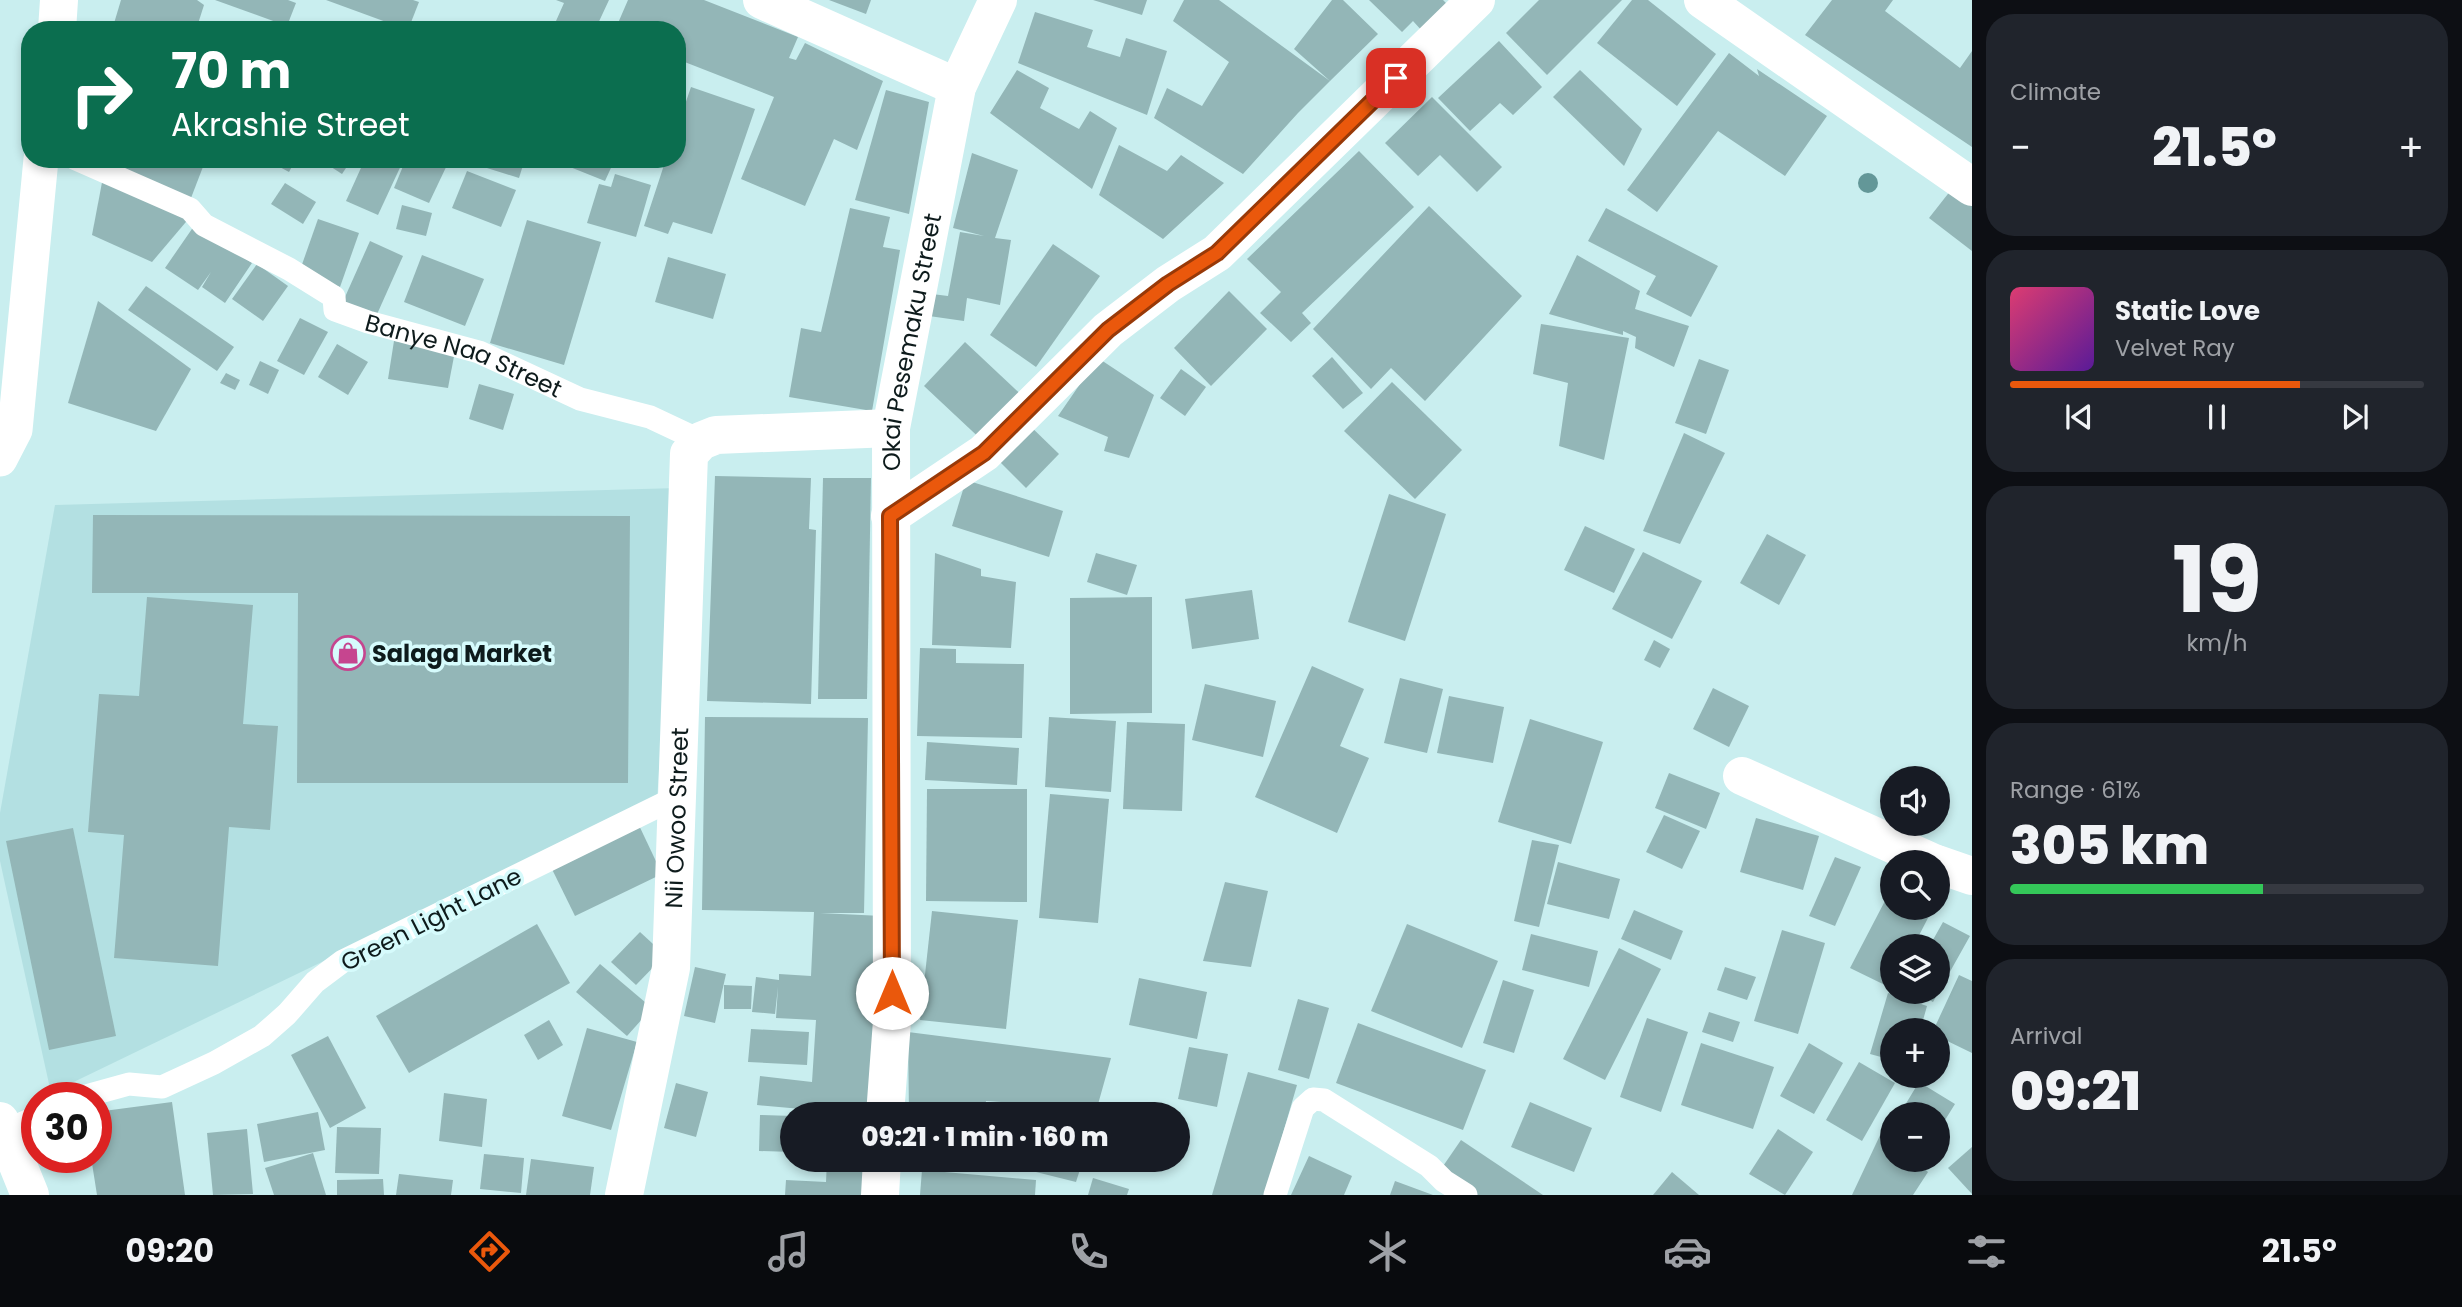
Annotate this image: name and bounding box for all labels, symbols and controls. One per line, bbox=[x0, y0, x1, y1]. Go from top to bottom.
text: 70 m bbox=[171, 37, 291, 105]
pin bbox=[1366, 48, 1426, 108]
icon: right bbox=[56, 49, 147, 140]
icon: arrive bbox=[1377, 59, 1415, 97]
text: Climate bbox=[2010, 76, 2101, 108]
text: Akrashie Street bbox=[171, 102, 410, 147]
text: 21.5° bbox=[2152, 111, 2277, 184]
text: − bbox=[2010, 121, 2031, 174]
text: + bbox=[2398, 121, 2424, 174]
street label: Okai Pesemaku Street bbox=[874, 210, 949, 471]
text: Static Love bbox=[2115, 293, 2260, 329]
street label: Banye Naa Street bbox=[362, 305, 568, 405]
text: Velvet Ray bbox=[2115, 332, 2235, 364]
icon: previous bbox=[2060, 398, 2098, 436]
icon: pause bbox=[2198, 398, 2236, 436]
icon: next bbox=[2336, 398, 2374, 436]
text: 19 bbox=[2172, 516, 2262, 644]
text: km/h bbox=[2186, 627, 2248, 659]
shop icon: Salaga Market bbox=[329, 634, 367, 672]
place label: Salaga Market bbox=[372, 637, 552, 670]
street label: Nii Owoo Street bbox=[657, 727, 696, 909]
map controls bbox=[1880, 766, 1950, 1172]
button: sound bbox=[1880, 766, 1950, 836]
text: Range · 61% bbox=[2010, 774, 2141, 806]
text: 305 km bbox=[2010, 809, 2209, 882]
button: search bbox=[1880, 850, 1950, 920]
street label: Green Light Lane bbox=[335, 859, 527, 979]
button: layers bbox=[1880, 934, 1950, 1004]
position arrow bbox=[855, 956, 929, 1030]
button: + bbox=[1880, 1018, 1950, 1088]
text: Arrival bbox=[2010, 1020, 2082, 1052]
text: 09:21 bbox=[2010, 1055, 2141, 1128]
speed limit sign: 30 bbox=[21, 1082, 112, 1173]
button: − bbox=[1880, 1102, 1950, 1172]
text: 09:21 · 1 min · 160 m bbox=[861, 1119, 1109, 1155]
icon: directions bbox=[465, 1227, 514, 1276]
icon: music bbox=[764, 1227, 813, 1276]
icon: phone bbox=[1064, 1227, 1113, 1276]
icon: climate bbox=[1363, 1227, 1412, 1276]
icon: car bbox=[1663, 1227, 1712, 1276]
icon: filters bbox=[1962, 1227, 2011, 1276]
text: 09:20 bbox=[125, 1228, 214, 1273]
text: 21.5° bbox=[2262, 1228, 2337, 1273]

